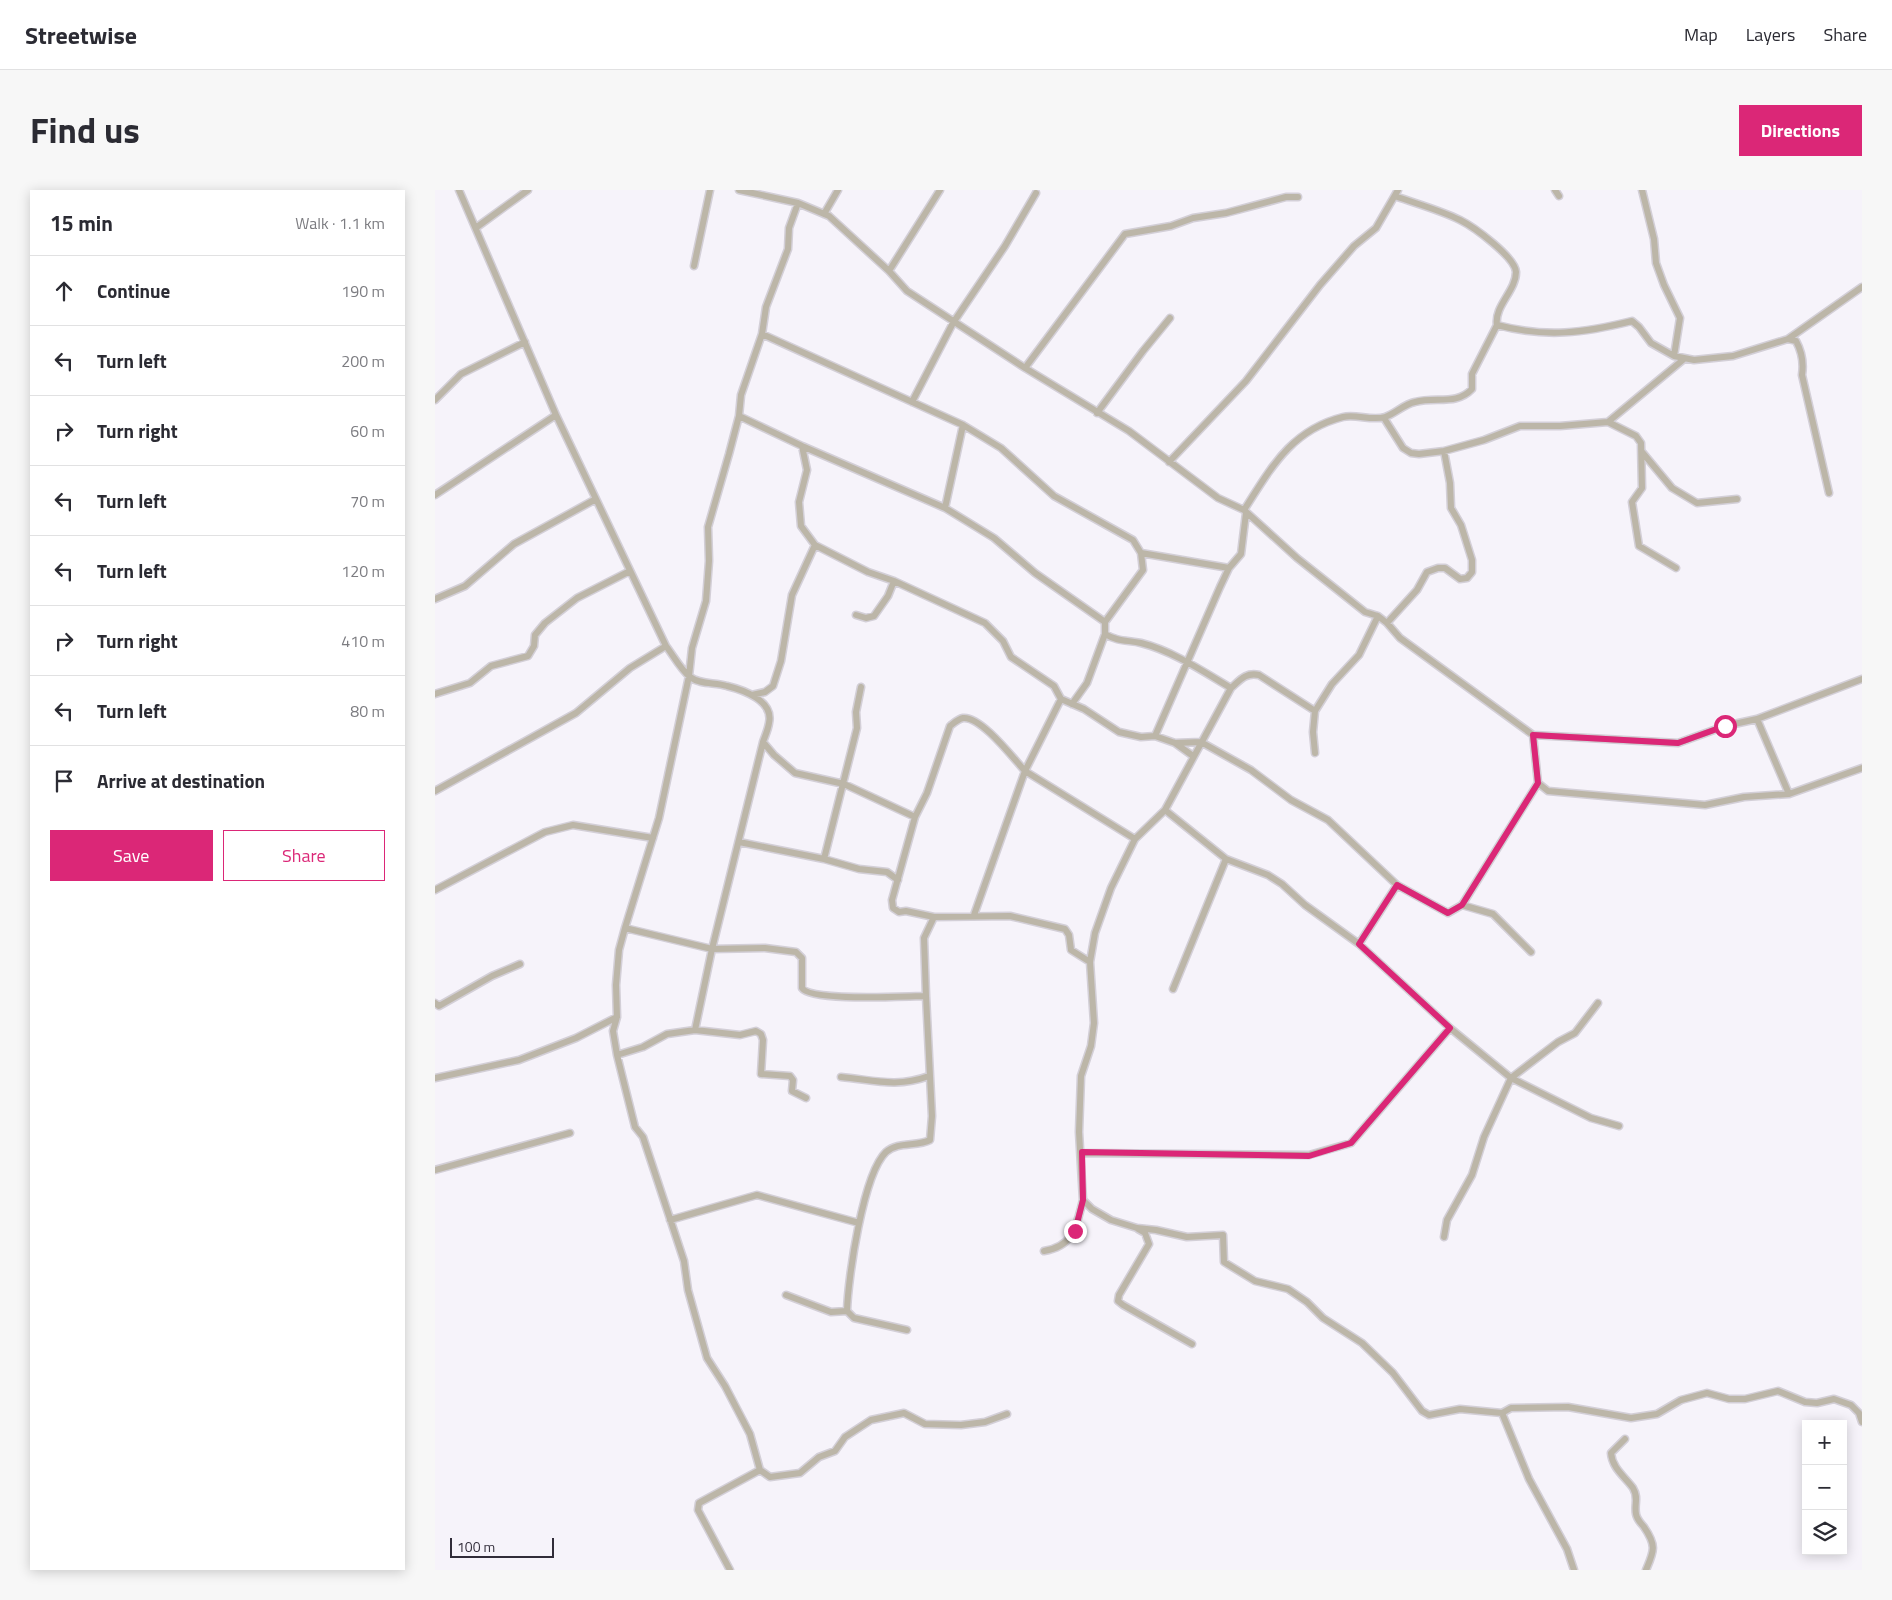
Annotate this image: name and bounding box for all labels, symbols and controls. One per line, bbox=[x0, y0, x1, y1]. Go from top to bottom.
text: Streetwise bbox=[25, 17, 137, 53]
text: Map bbox=[1684, 21, 1718, 48]
text: Layers bbox=[1746, 21, 1795, 48]
text: Share bbox=[1823, 21, 1867, 48]
text: Find us bbox=[30, 103, 140, 157]
button: Directions bbox=[1739, 105, 1862, 156]
text: 15 min bbox=[50, 207, 113, 239]
text: Walk · 1.1 km bbox=[295, 211, 385, 235]
text: Continue bbox=[97, 276, 170, 305]
icon: ahead bbox=[50, 277, 78, 305]
text: 190 m bbox=[341, 279, 385, 303]
text: Turn left bbox=[97, 346, 167, 375]
icon: left bbox=[50, 347, 78, 375]
text: 200 m bbox=[341, 349, 385, 373]
text: Turn right bbox=[97, 416, 178, 445]
icon: right bbox=[50, 417, 78, 445]
text: 60 m bbox=[350, 419, 385, 443]
text: Turn left bbox=[97, 486, 167, 515]
icon: left bbox=[50, 487, 78, 515]
text: 70 m bbox=[350, 489, 385, 513]
text: Turn left bbox=[97, 556, 167, 585]
icon: left bbox=[50, 557, 78, 585]
text: 120 m bbox=[341, 559, 385, 583]
text: Turn right bbox=[97, 626, 178, 655]
icon: right bbox=[50, 627, 78, 655]
text: 410 m bbox=[341, 629, 385, 653]
text: Turn left bbox=[97, 696, 167, 725]
icon: left bbox=[50, 697, 78, 725]
text: 80 m bbox=[350, 699, 385, 723]
route start bbox=[1714, 715, 1737, 738]
text: Arrive at destination bbox=[97, 766, 265, 795]
icon: arrive bbox=[50, 767, 78, 795]
button: Save bbox=[50, 830, 213, 881]
button: Share bbox=[223, 830, 385, 881]
route end bbox=[1064, 1220, 1087, 1243]
map controls bbox=[1802, 1420, 1847, 1555]
button: + bbox=[1802, 1420, 1847, 1465]
button: − bbox=[1802, 1465, 1847, 1510]
button: layers bbox=[1802, 1510, 1847, 1555]
scale bar bbox=[450, 1535, 554, 1558]
text: 100 m bbox=[457, 1536, 495, 1557]

